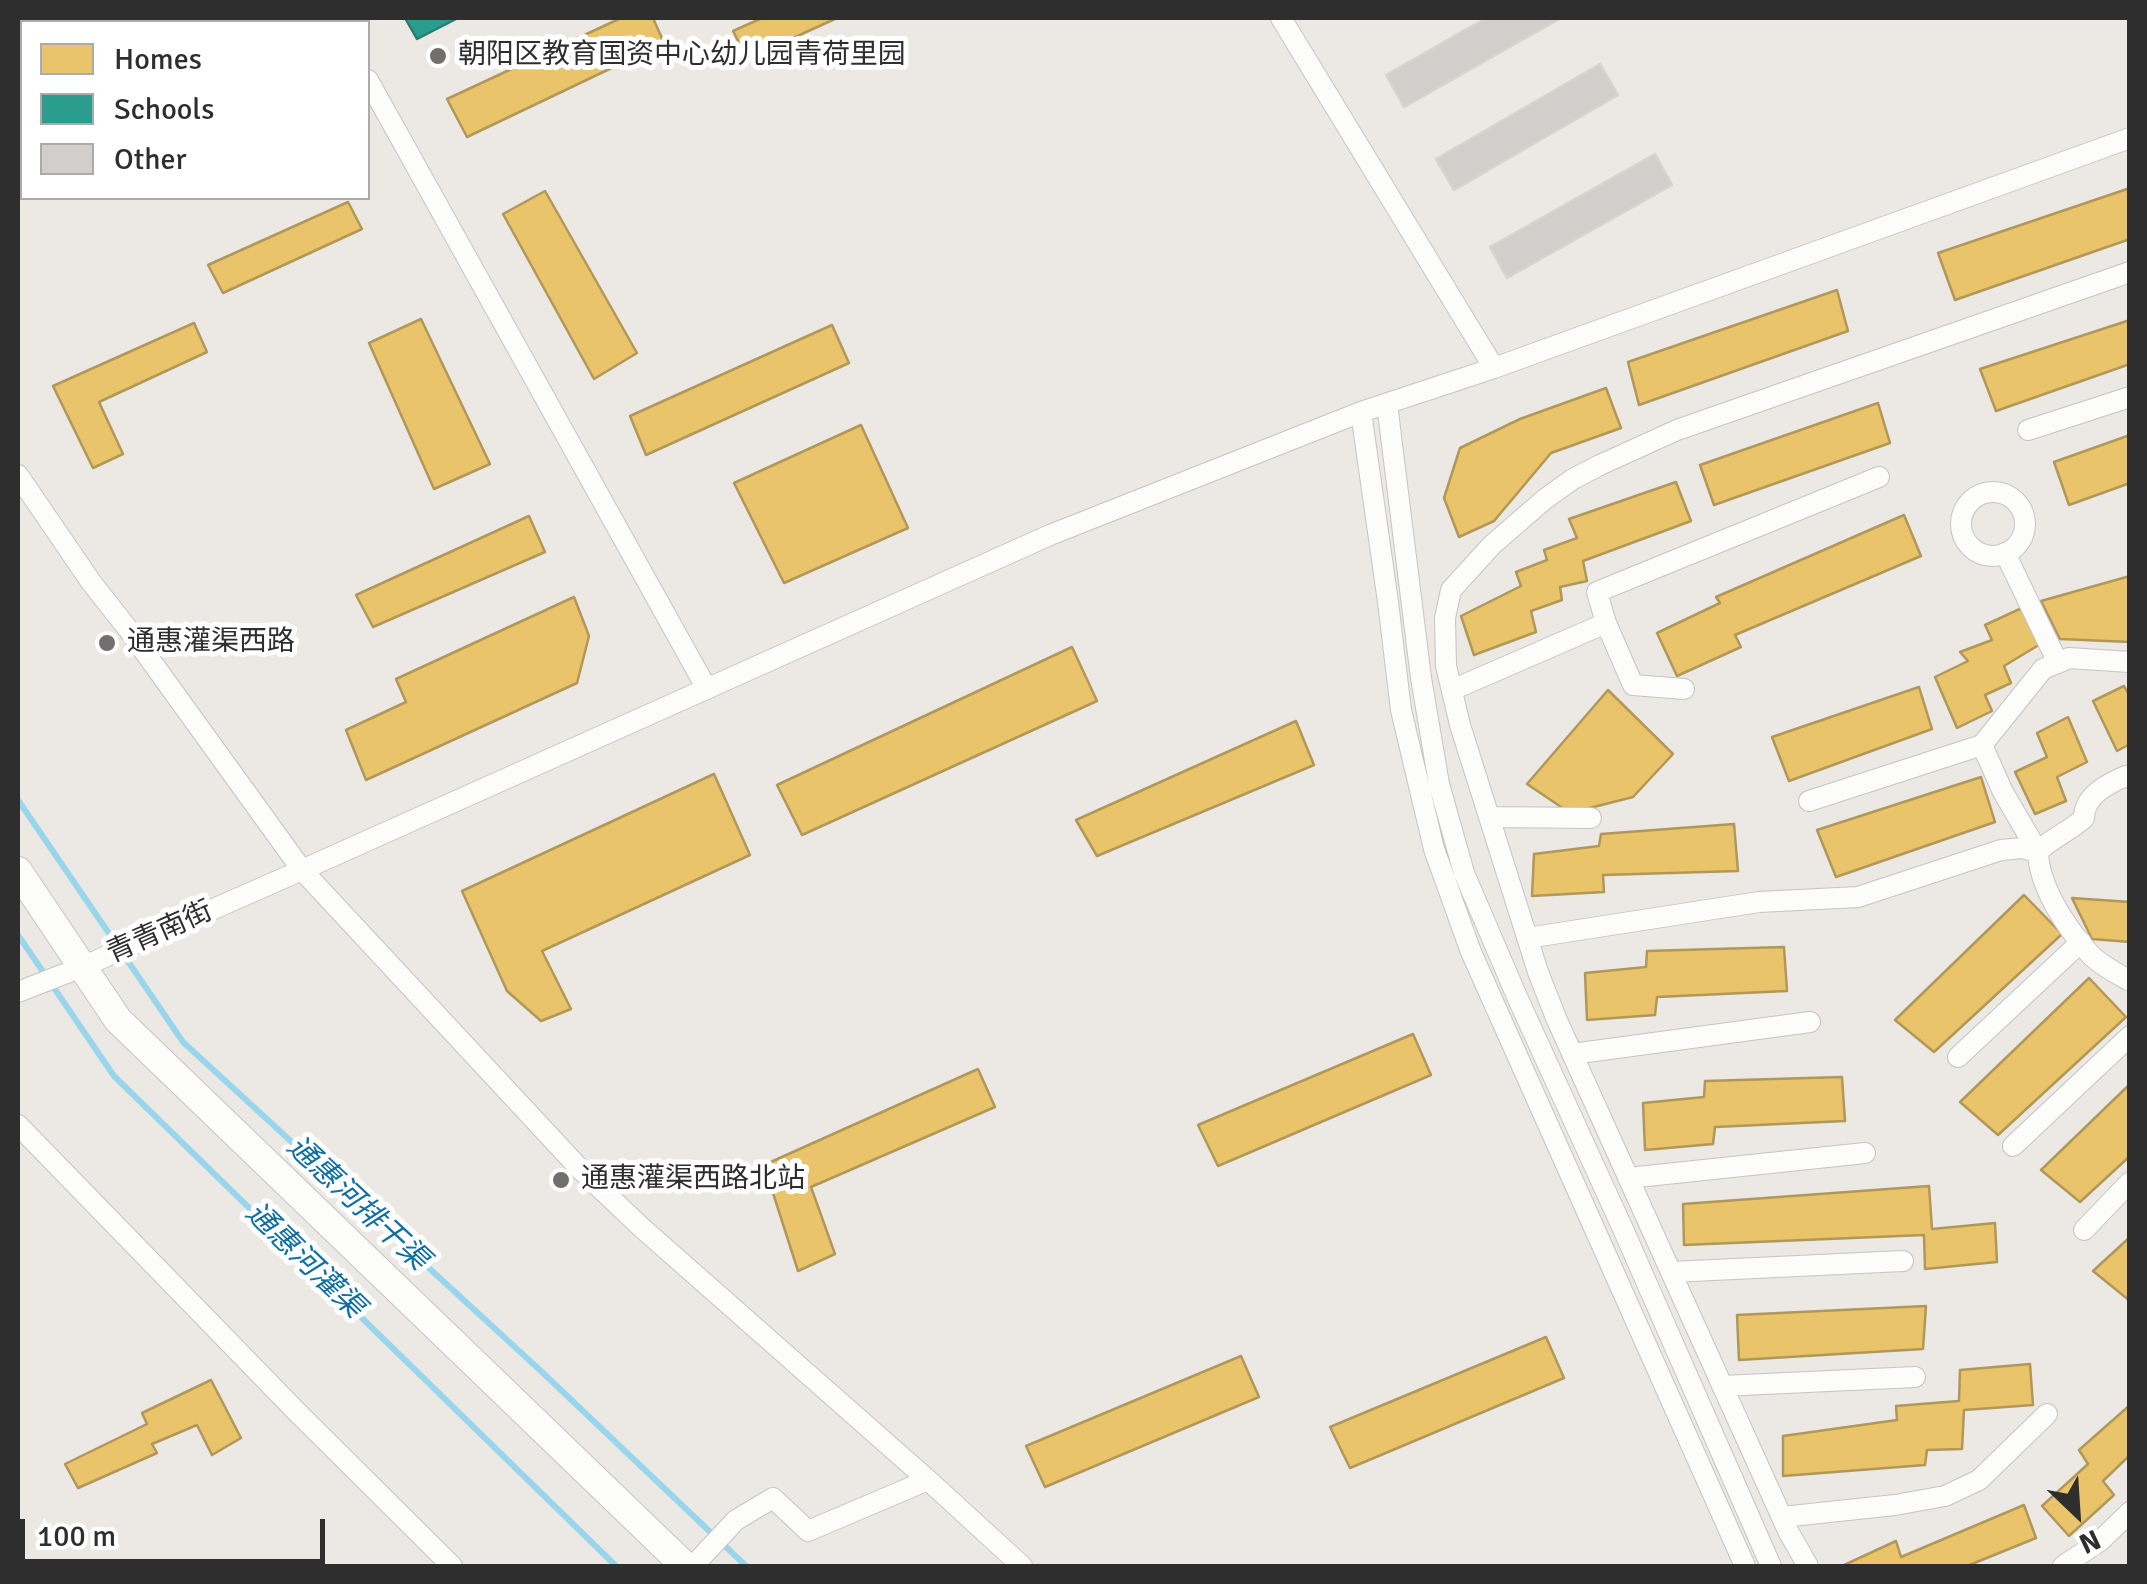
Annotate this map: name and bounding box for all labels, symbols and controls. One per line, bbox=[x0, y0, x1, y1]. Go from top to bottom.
legend bbox=[20, 20, 370, 200]
place label: 朝阳区教育国资中心幼儿园青荷里园 bbox=[458, 39, 906, 73]
text: Homes bbox=[114, 41, 202, 78]
marker: 朝阳区教育国资中心幼儿园青荷里园 bbox=[427, 45, 449, 67]
text: Schools bbox=[114, 91, 214, 128]
text: Other bbox=[114, 141, 187, 178]
place label: 通惠灌渠西路 bbox=[127, 626, 295, 660]
marker: 通惠灌渠西路 bbox=[96, 632, 118, 654]
street label: 青青南街 bbox=[102, 895, 218, 971]
water label: 通惠河排干渠 bbox=[279, 1129, 435, 1279]
place label: 通惠灌渠西路北站 bbox=[581, 1163, 805, 1197]
marker: 通惠灌渠西路北站 bbox=[550, 1169, 572, 1191]
water label: 通惠河灌渠 bbox=[238, 1196, 370, 1326]
north arrow bbox=[2027, 1464, 2127, 1564]
scale bar bbox=[25, 1499, 330, 1561]
text: 100 m bbox=[37, 1518, 116, 1555]
text: N bbox=[2074, 1522, 2106, 1561]

